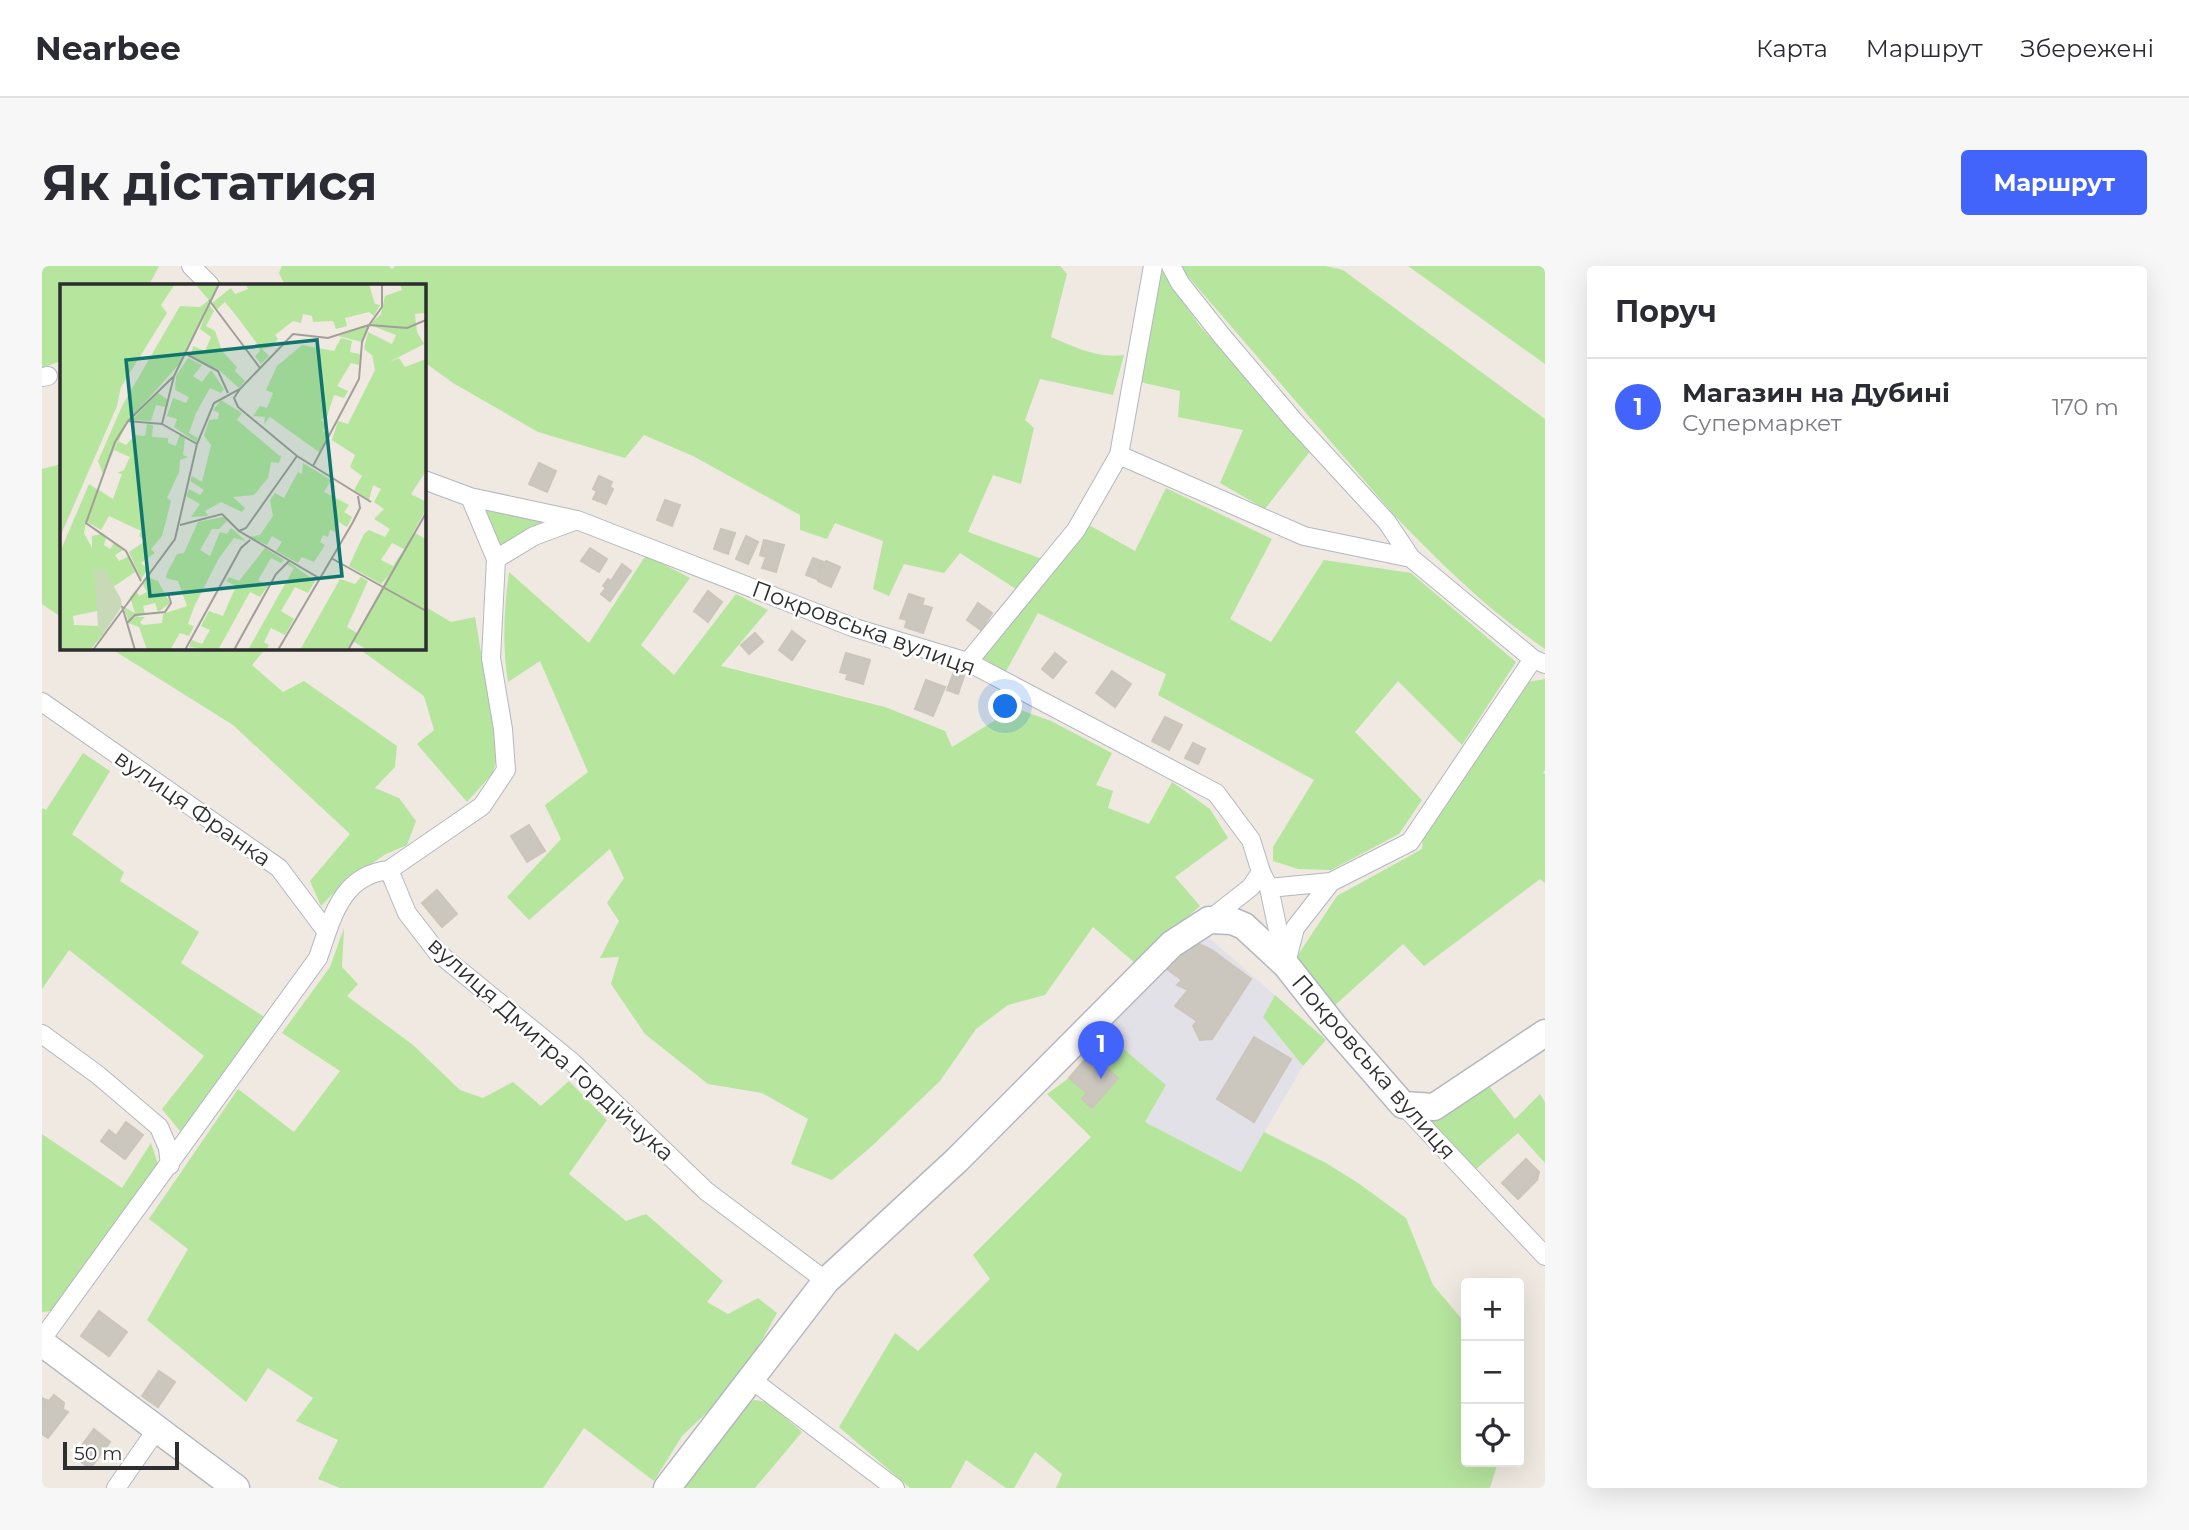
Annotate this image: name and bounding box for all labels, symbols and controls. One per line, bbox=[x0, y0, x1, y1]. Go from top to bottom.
text: Nearbee bbox=[35, 28, 181, 68]
text: Карта bbox=[1756, 34, 1828, 63]
text: Маршрут bbox=[1866, 34, 1983, 63]
text: Збережені bbox=[2021, 34, 2154, 63]
button: Маршрут bbox=[1961, 150, 2147, 215]
text: Як дістатися bbox=[42, 153, 377, 212]
inset map bbox=[60, 284, 425, 649]
text: Поруч bbox=[1615, 293, 1717, 330]
text: Магазин на Дубині bbox=[1682, 377, 1950, 409]
text: 1 bbox=[1633, 393, 1643, 421]
text: 170 m bbox=[2052, 393, 2119, 421]
text: Супермаркет bbox=[1682, 409, 1842, 437]
street label: Покровська вулиця bbox=[748, 574, 980, 682]
your location bbox=[988, 689, 1022, 723]
street label: вулиця Франка bbox=[109, 744, 277, 872]
street label: вулиця Дмитра Гордійчука bbox=[422, 931, 680, 1167]
street label: Покровська вулиця bbox=[1286, 969, 1462, 1165]
pin: 1 bbox=[1078, 1021, 1124, 1079]
map controls bbox=[1461, 1278, 1524, 1467]
button: + bbox=[1461, 1278, 1524, 1341]
button: − bbox=[1461, 1341, 1524, 1404]
button: locate bbox=[1461, 1404, 1524, 1467]
scale bar bbox=[63, 1439, 178, 1471]
text: 50 m bbox=[74, 1442, 122, 1465]

